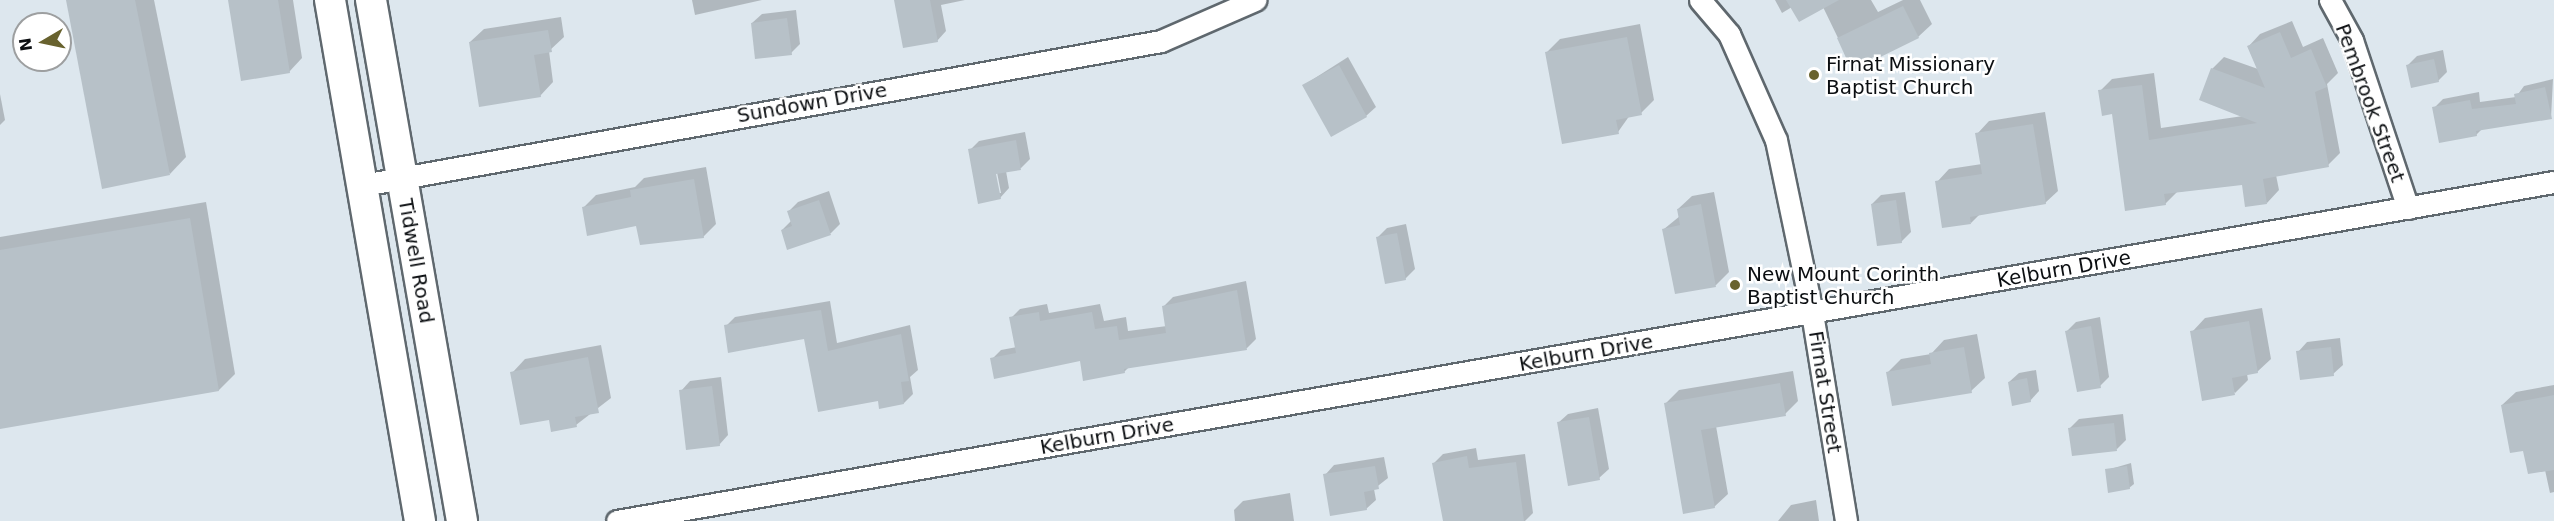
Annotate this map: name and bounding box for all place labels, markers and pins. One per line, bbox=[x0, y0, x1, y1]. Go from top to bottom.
place label: Firnat Missionary Baptist Church bbox=[1826, 52, 1995, 99]
marker: Firnat Missionary Baptist Church bbox=[1807, 68, 1821, 82]
place label: New Mount Corinth Baptist Church bbox=[1747, 262, 1939, 309]
marker: New Mount Corinth Baptist Church bbox=[1728, 278, 1742, 292]

